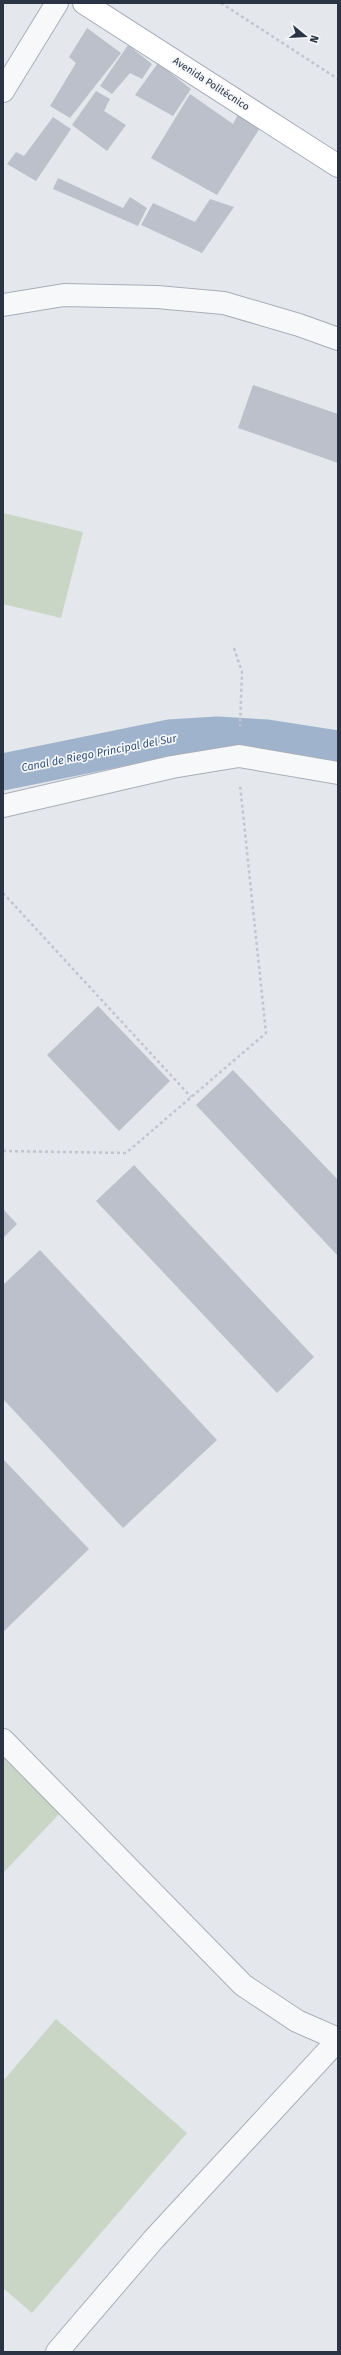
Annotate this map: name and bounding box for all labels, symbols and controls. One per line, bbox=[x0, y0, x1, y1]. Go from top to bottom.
north arrow bbox=[285, 16, 325, 56]
text: N bbox=[307, 33, 321, 44]
street label: Avenida Politécnico bbox=[171, 55, 252, 113]
water label: Canal de Riego Principal del Sur bbox=[20, 731, 179, 774]

